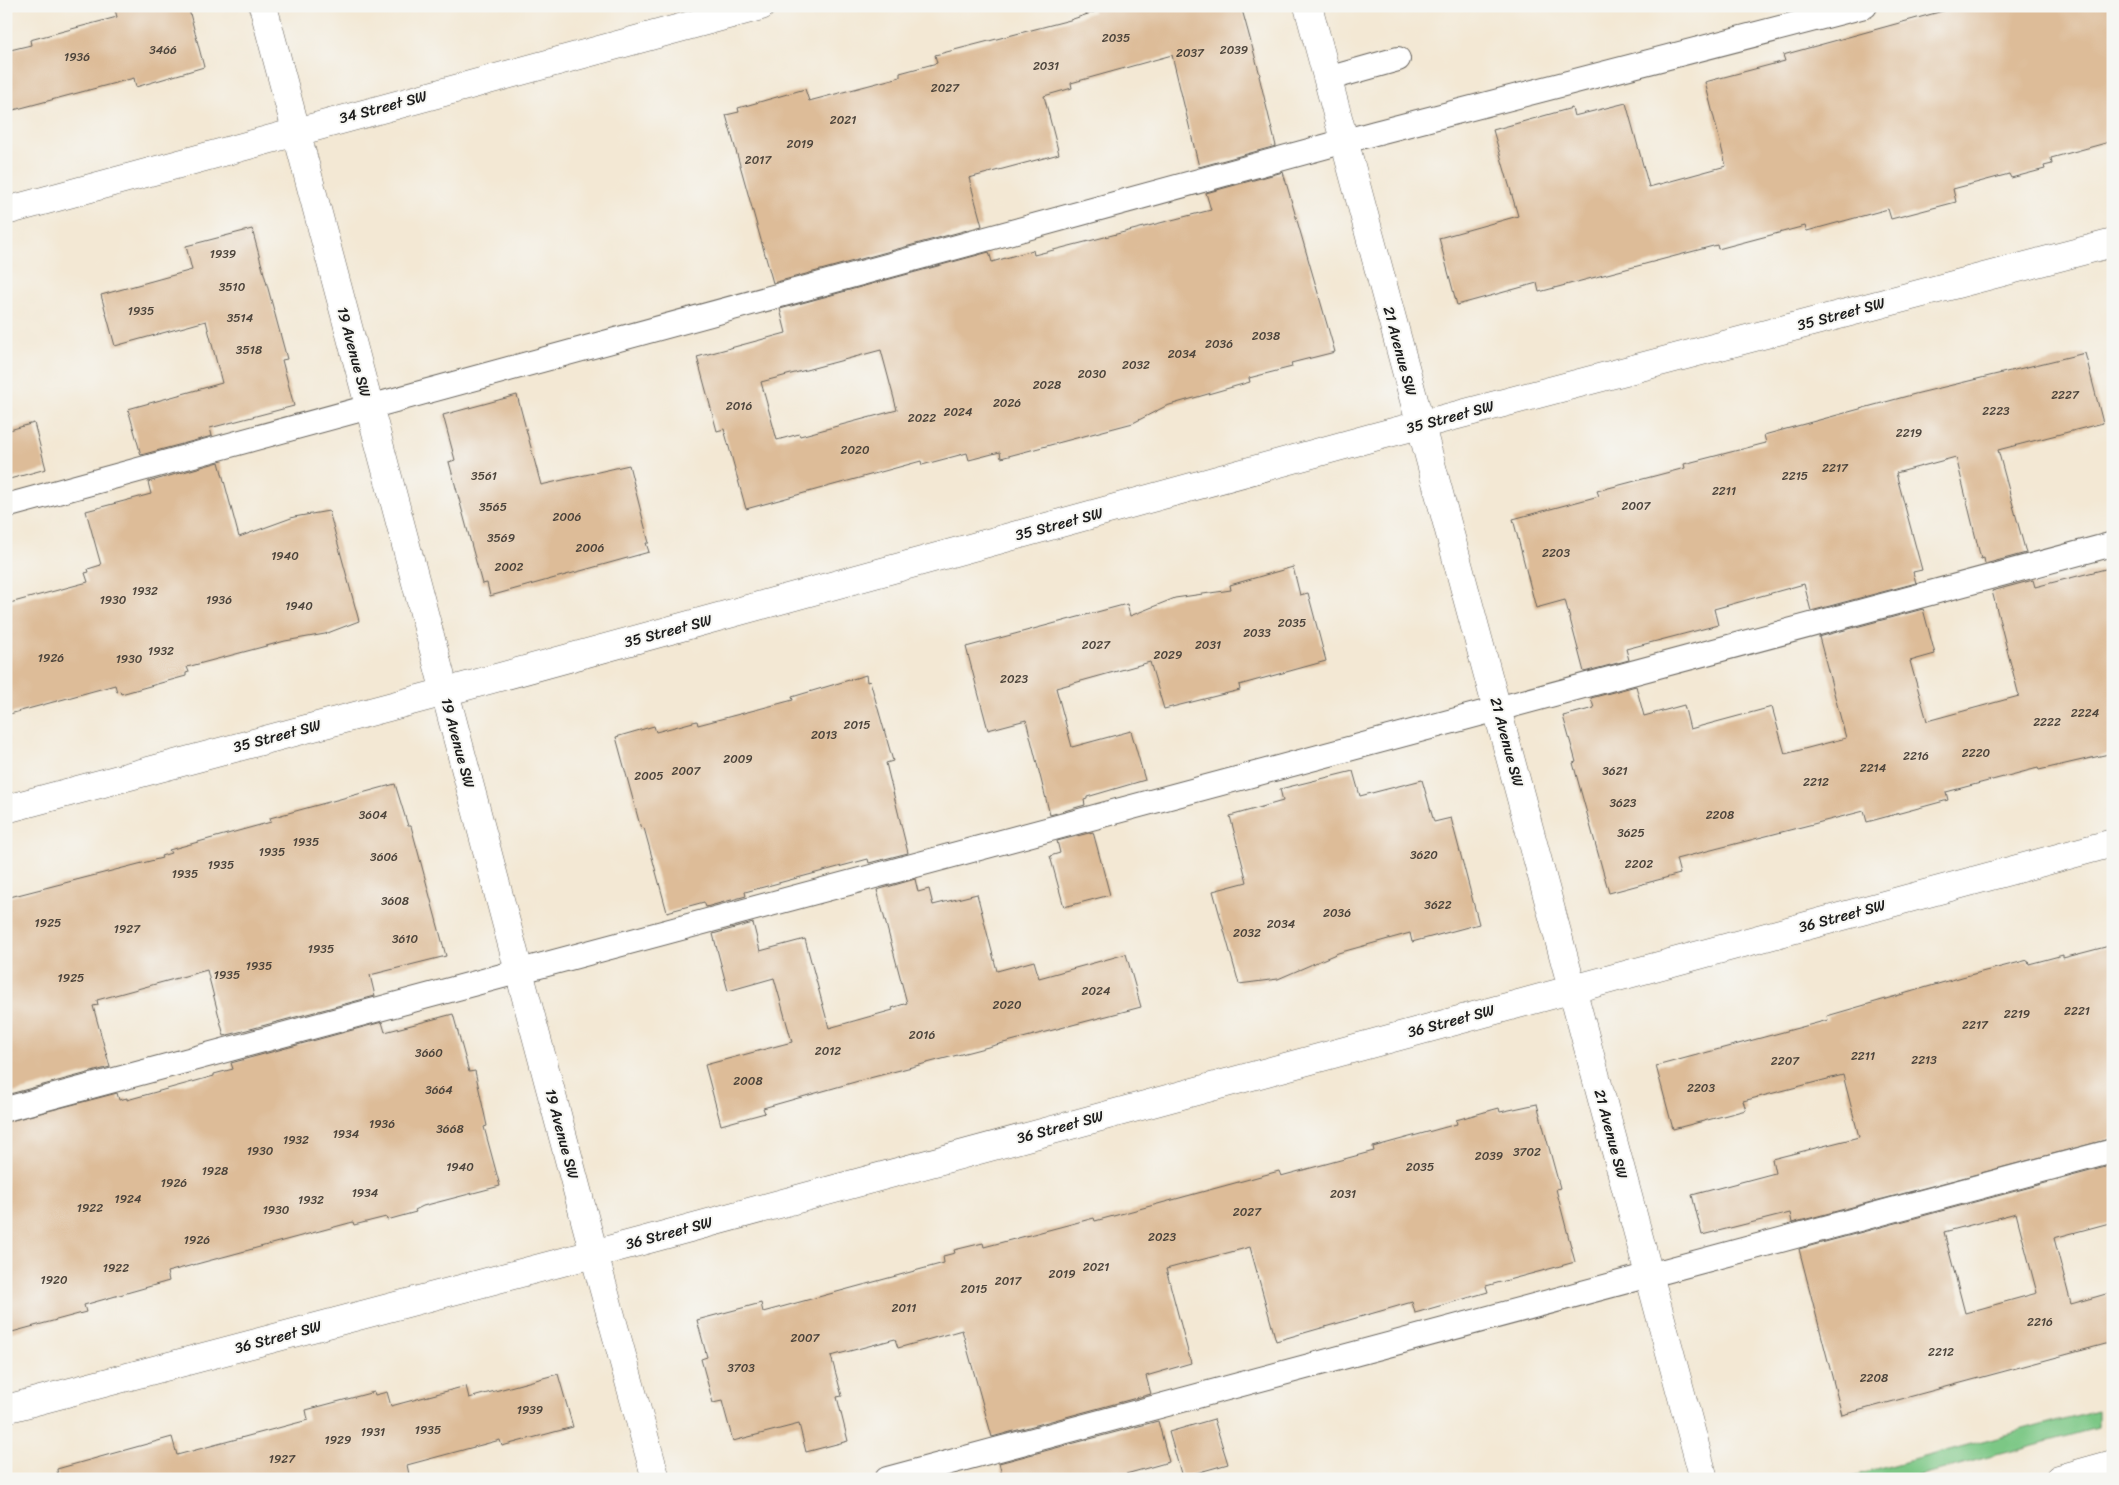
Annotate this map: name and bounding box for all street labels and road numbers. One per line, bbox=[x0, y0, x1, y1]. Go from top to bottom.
street label: 34 Street SW bbox=[336, 83, 430, 131]
street label: 35 Street SW bbox=[1794, 290, 1888, 338]
street label: 21 Avenue SW bbox=[1376, 303, 1425, 399]
street label: 19 Avenue SW bbox=[329, 304, 379, 400]
street label: 35 Street SW bbox=[1403, 393, 1497, 441]
street label: 35 Street SW bbox=[1012, 500, 1106, 548]
street label: 35 Street SW bbox=[621, 607, 715, 655]
street label: 21 Avenue SW bbox=[1483, 694, 1532, 790]
street label: 19 Avenue SW bbox=[433, 695, 483, 791]
street label: 35 Street SW bbox=[230, 712, 324, 760]
street label: 36 Street SW bbox=[1795, 892, 1889, 940]
street label: 36 Street SW bbox=[1404, 997, 1498, 1045]
street label: 19 Avenue SW bbox=[537, 1086, 587, 1182]
street label: 21 Avenue SW bbox=[1587, 1086, 1636, 1182]
street label: 36 Street SW bbox=[1013, 1103, 1107, 1151]
street label: 36 Street SW bbox=[622, 1209, 716, 1257]
street label: 36 Street SW bbox=[231, 1313, 325, 1361]

